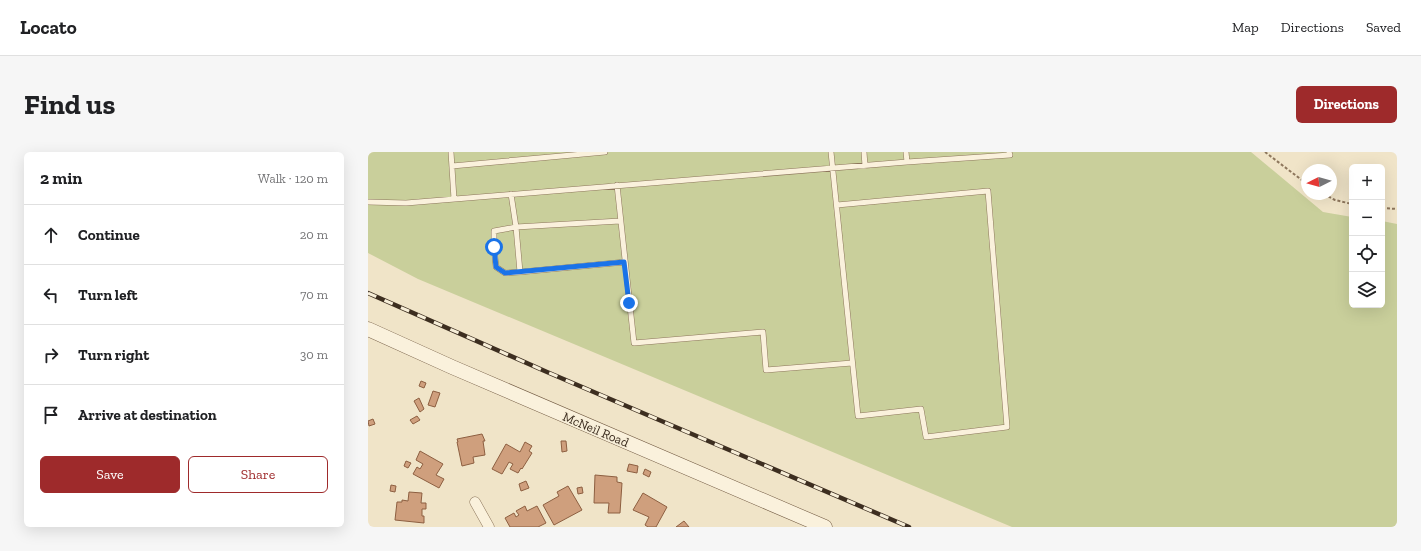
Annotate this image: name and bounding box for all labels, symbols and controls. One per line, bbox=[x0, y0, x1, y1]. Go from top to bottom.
text: Locato bbox=[20, 16, 77, 39]
text: Map bbox=[1232, 19, 1259, 36]
text: Directions bbox=[1281, 19, 1344, 36]
text: Saved bbox=[1366, 19, 1401, 36]
button: Directions bbox=[1296, 86, 1397, 123]
text: Find us bbox=[24, 88, 115, 121]
north arrow bbox=[1301, 164, 1337, 200]
map controls bbox=[1349, 164, 1385, 308]
button: + bbox=[1349, 164, 1385, 200]
text: 2 min bbox=[40, 168, 82, 188]
text: Walk · 120 m bbox=[258, 171, 328, 186]
button: − bbox=[1349, 200, 1385, 236]
icon: ahead bbox=[40, 224, 62, 246]
text: Continue bbox=[78, 226, 140, 244]
text: 20 m bbox=[300, 227, 328, 242]
button: locate bbox=[1349, 236, 1385, 272]
route start bbox=[485, 238, 503, 256]
button: layers bbox=[1349, 272, 1385, 308]
icon: left bbox=[40, 284, 62, 306]
text: Turn left bbox=[78, 286, 138, 304]
text: 70 m bbox=[300, 287, 328, 302]
route end bbox=[620, 294, 638, 312]
icon: right bbox=[40, 344, 62, 366]
text: Turn right bbox=[78, 346, 149, 364]
text: 30 m bbox=[300, 347, 328, 362]
icon: arrive bbox=[40, 404, 62, 426]
text: Arrive at destination bbox=[78, 406, 217, 424]
street label: McNeil Road bbox=[560, 409, 631, 450]
button: Save bbox=[40, 456, 180, 493]
button: Share bbox=[188, 456, 328, 493]

